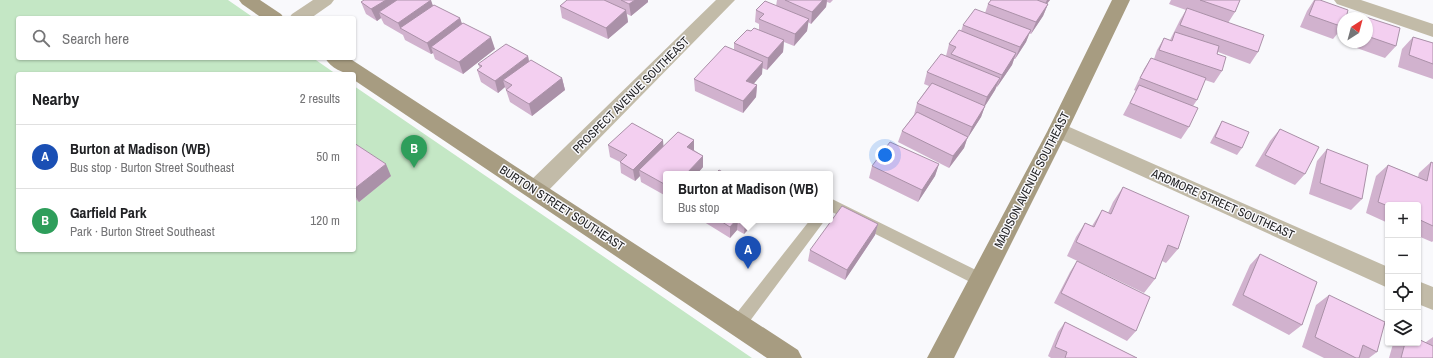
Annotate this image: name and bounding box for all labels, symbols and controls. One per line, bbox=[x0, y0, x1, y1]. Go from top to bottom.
north arrow bbox=[1337, 12, 1373, 48]
search box bbox=[16, 16, 356, 60]
icon: search bbox=[30, 27, 52, 49]
text: Search here bbox=[62, 28, 129, 49]
street label: PROSPECT AVENUE SOUTHEAST bbox=[569, 33, 693, 157]
text: Nearby bbox=[32, 87, 79, 110]
text: 2 results bbox=[300, 90, 340, 107]
street label: MADISON AVENUE SOUTHEAST bbox=[991, 109, 1073, 251]
pin: B bbox=[401, 135, 427, 168]
text: Burton at Madison (WB) bbox=[70, 138, 210, 159]
your location bbox=[875, 145, 895, 165]
text: A bbox=[41, 148, 49, 165]
text: 50 m bbox=[316, 148, 340, 165]
text: Bus stop · Burton Street Southeast bbox=[70, 159, 234, 176]
street label: BURTON STREET SOUTHEAST bbox=[497, 162, 627, 254]
street label: ARDMORE STREET SOUTHEAST bbox=[1148, 165, 1297, 243]
popup bbox=[663, 171, 833, 223]
text: Burton at Madison (WB) bbox=[678, 178, 818, 199]
text: Bus stop bbox=[678, 199, 719, 216]
text: Garfield Park bbox=[70, 202, 147, 223]
map controls bbox=[1385, 202, 1421, 346]
button: + bbox=[1385, 202, 1421, 238]
text: B bbox=[41, 212, 49, 229]
text: 120 m bbox=[310, 212, 340, 229]
text: Park · Burton Street Southeast bbox=[70, 223, 215, 240]
pin: A bbox=[735, 236, 761, 269]
button: − bbox=[1385, 238, 1421, 274]
button: locate bbox=[1385, 274, 1421, 310]
button: layers bbox=[1385, 310, 1421, 346]

